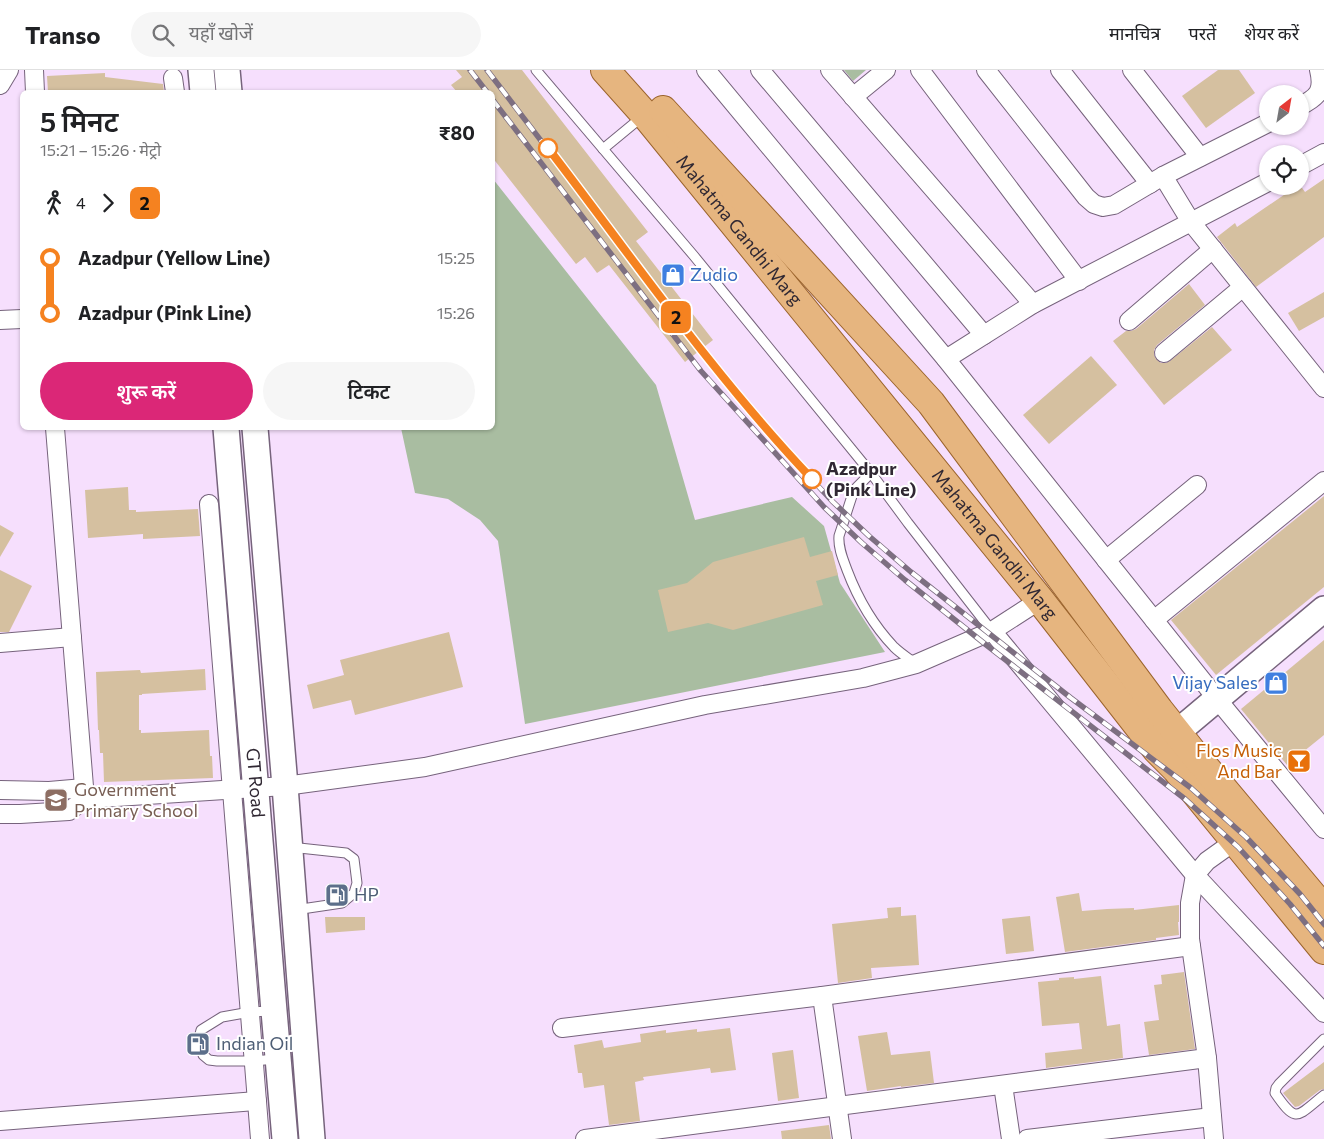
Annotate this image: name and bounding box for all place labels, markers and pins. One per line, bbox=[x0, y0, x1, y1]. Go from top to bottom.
unlabelled marker bbox=[538, 138, 558, 158]
shop icon: Zudio bbox=[660, 262, 686, 288]
place label: Zudio bbox=[690, 263, 738, 285]
place label: Azadpur (Pink Line) bbox=[826, 457, 916, 500]
marker: Azadpur (Pink Line) bbox=[802, 469, 822, 489]
shop icon: Vijay Sales bbox=[1263, 670, 1289, 696]
place label: Vijay Sales bbox=[1172, 671, 1258, 693]
place label: Flos Music And Bar bbox=[1196, 739, 1282, 782]
bar icon: Flos Music And Bar bbox=[1286, 748, 1312, 774]
place label: Government Primary School bbox=[74, 778, 198, 821]
school or university icon: Government Primary School bbox=[43, 787, 69, 813]
fuel station icon: HP bbox=[324, 882, 350, 908]
place label: HP bbox=[354, 883, 379, 905]
fuel station icon: Indian Oil bbox=[185, 1031, 211, 1057]
place label: Indian Oil bbox=[216, 1032, 293, 1054]

